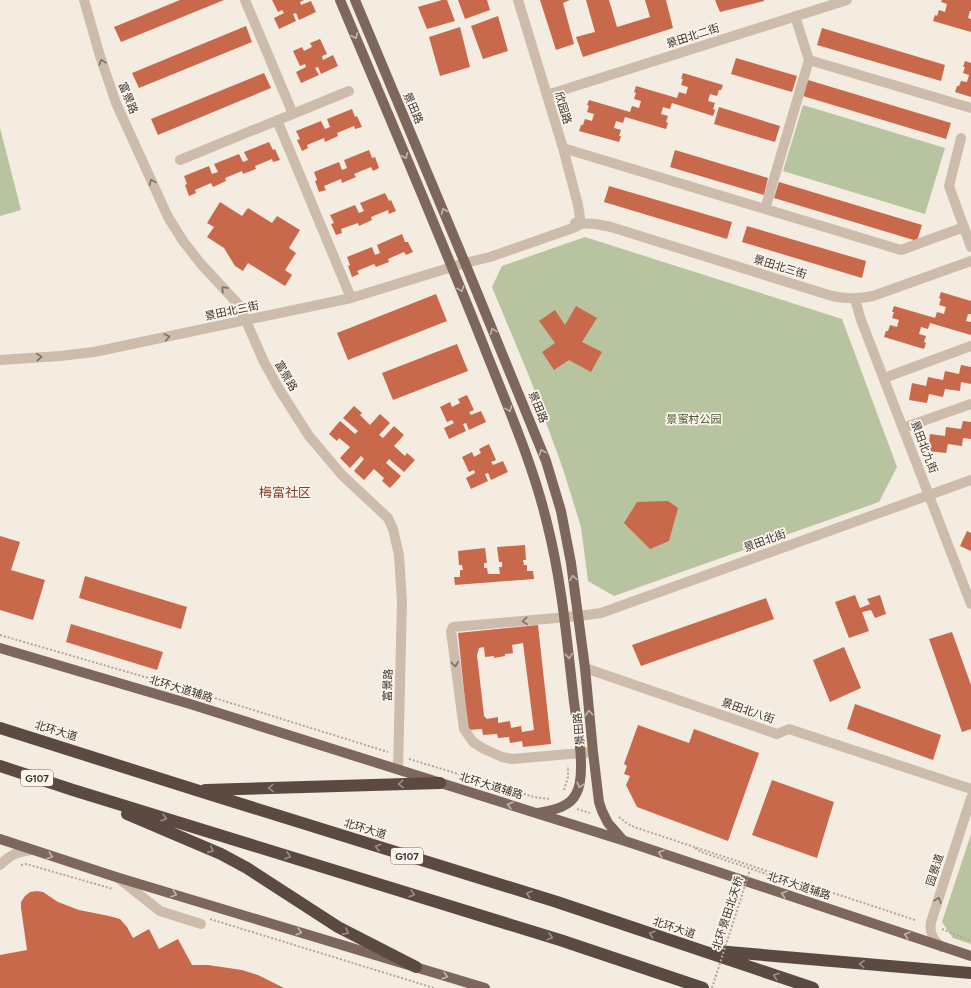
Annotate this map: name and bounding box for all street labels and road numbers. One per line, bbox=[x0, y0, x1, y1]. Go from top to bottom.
street label: 景田北二街 bbox=[665, 21, 721, 51]
street label: 富景路 bbox=[116, 80, 140, 116]
street label: 景田路 bbox=[401, 90, 425, 126]
street label: 欣园路 bbox=[552, 90, 574, 126]
street label: 景田北三街 bbox=[752, 253, 808, 281]
street label: 景田北三街 bbox=[204, 299, 260, 323]
street label: 富景路 bbox=[272, 358, 300, 394]
street label: 景田路 bbox=[526, 389, 550, 425]
street label: 景田北九街 bbox=[908, 419, 940, 475]
street label: 景田北街 bbox=[742, 527, 788, 555]
street label: 富景路 bbox=[381, 668, 395, 702]
street label: 北环大道辅路 bbox=[148, 673, 214, 705]
street label: 景田北八街 bbox=[720, 696, 776, 726]
street label: 景田路 bbox=[571, 712, 587, 746]
street label: 北环大道 bbox=[33, 718, 79, 744]
road number: G107 bbox=[21, 770, 53, 786]
street label: 北环大道辅路 bbox=[458, 770, 524, 802]
street label: 北环大道 bbox=[342, 816, 388, 842]
road number: G107 bbox=[391, 848, 423, 864]
street label: 园景道 bbox=[924, 852, 946, 888]
street label: 北环大道辅路 bbox=[766, 870, 832, 902]
street label: 北环景田北天桥 bbox=[710, 874, 746, 952]
street label: 北环大道 bbox=[651, 915, 697, 941]

